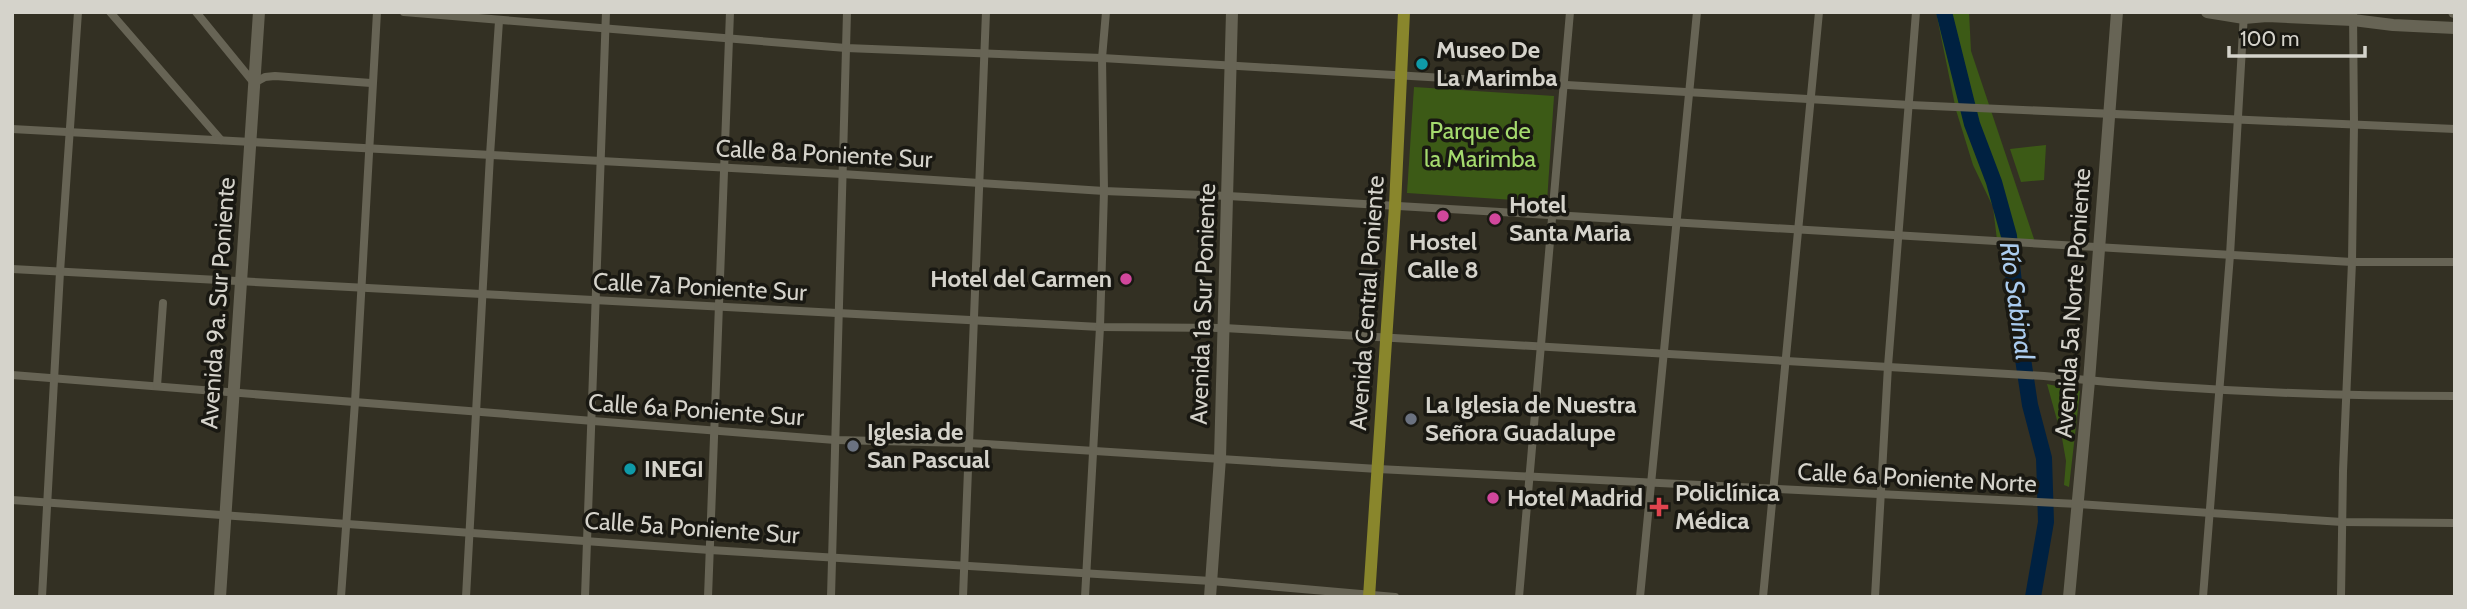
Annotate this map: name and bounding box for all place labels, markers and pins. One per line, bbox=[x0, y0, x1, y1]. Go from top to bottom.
place label: Museo De La Marimba bbox=[1436, 35, 1557, 92]
marker: Museo De La Marimba bbox=[1414, 56, 1430, 72]
place label: Hotel Santa Maria bbox=[1509, 190, 1631, 247]
marker: Hostel Calle 8 bbox=[1435, 208, 1451, 224]
marker: Hotel Santa Maria bbox=[1487, 211, 1503, 227]
place label: Hostel Calle 8 bbox=[1407, 227, 1479, 284]
place label: Hotel del Carmen bbox=[930, 264, 1112, 293]
marker: Hotel del Carmen bbox=[1118, 271, 1134, 287]
place label: La Iglesia de Nuestra Señora Guadalupe bbox=[1425, 390, 1637, 447]
marker: La Iglesia de Nuestra Señora Guadalupe bbox=[1403, 411, 1419, 427]
place label: Iglesia de San Pascual bbox=[867, 417, 990, 474]
marker: Iglesia de San Pascual bbox=[845, 438, 861, 454]
place label: INEGI bbox=[644, 454, 704, 483]
marker: INEGI bbox=[622, 461, 638, 477]
place label: Policlínica Médica bbox=[1675, 478, 1780, 535]
place label: Hotel Madrid bbox=[1507, 483, 1643, 512]
marker: Hotel Madrid bbox=[1485, 490, 1501, 506]
marker: Policlínica Médica bbox=[1649, 497, 1669, 517]

